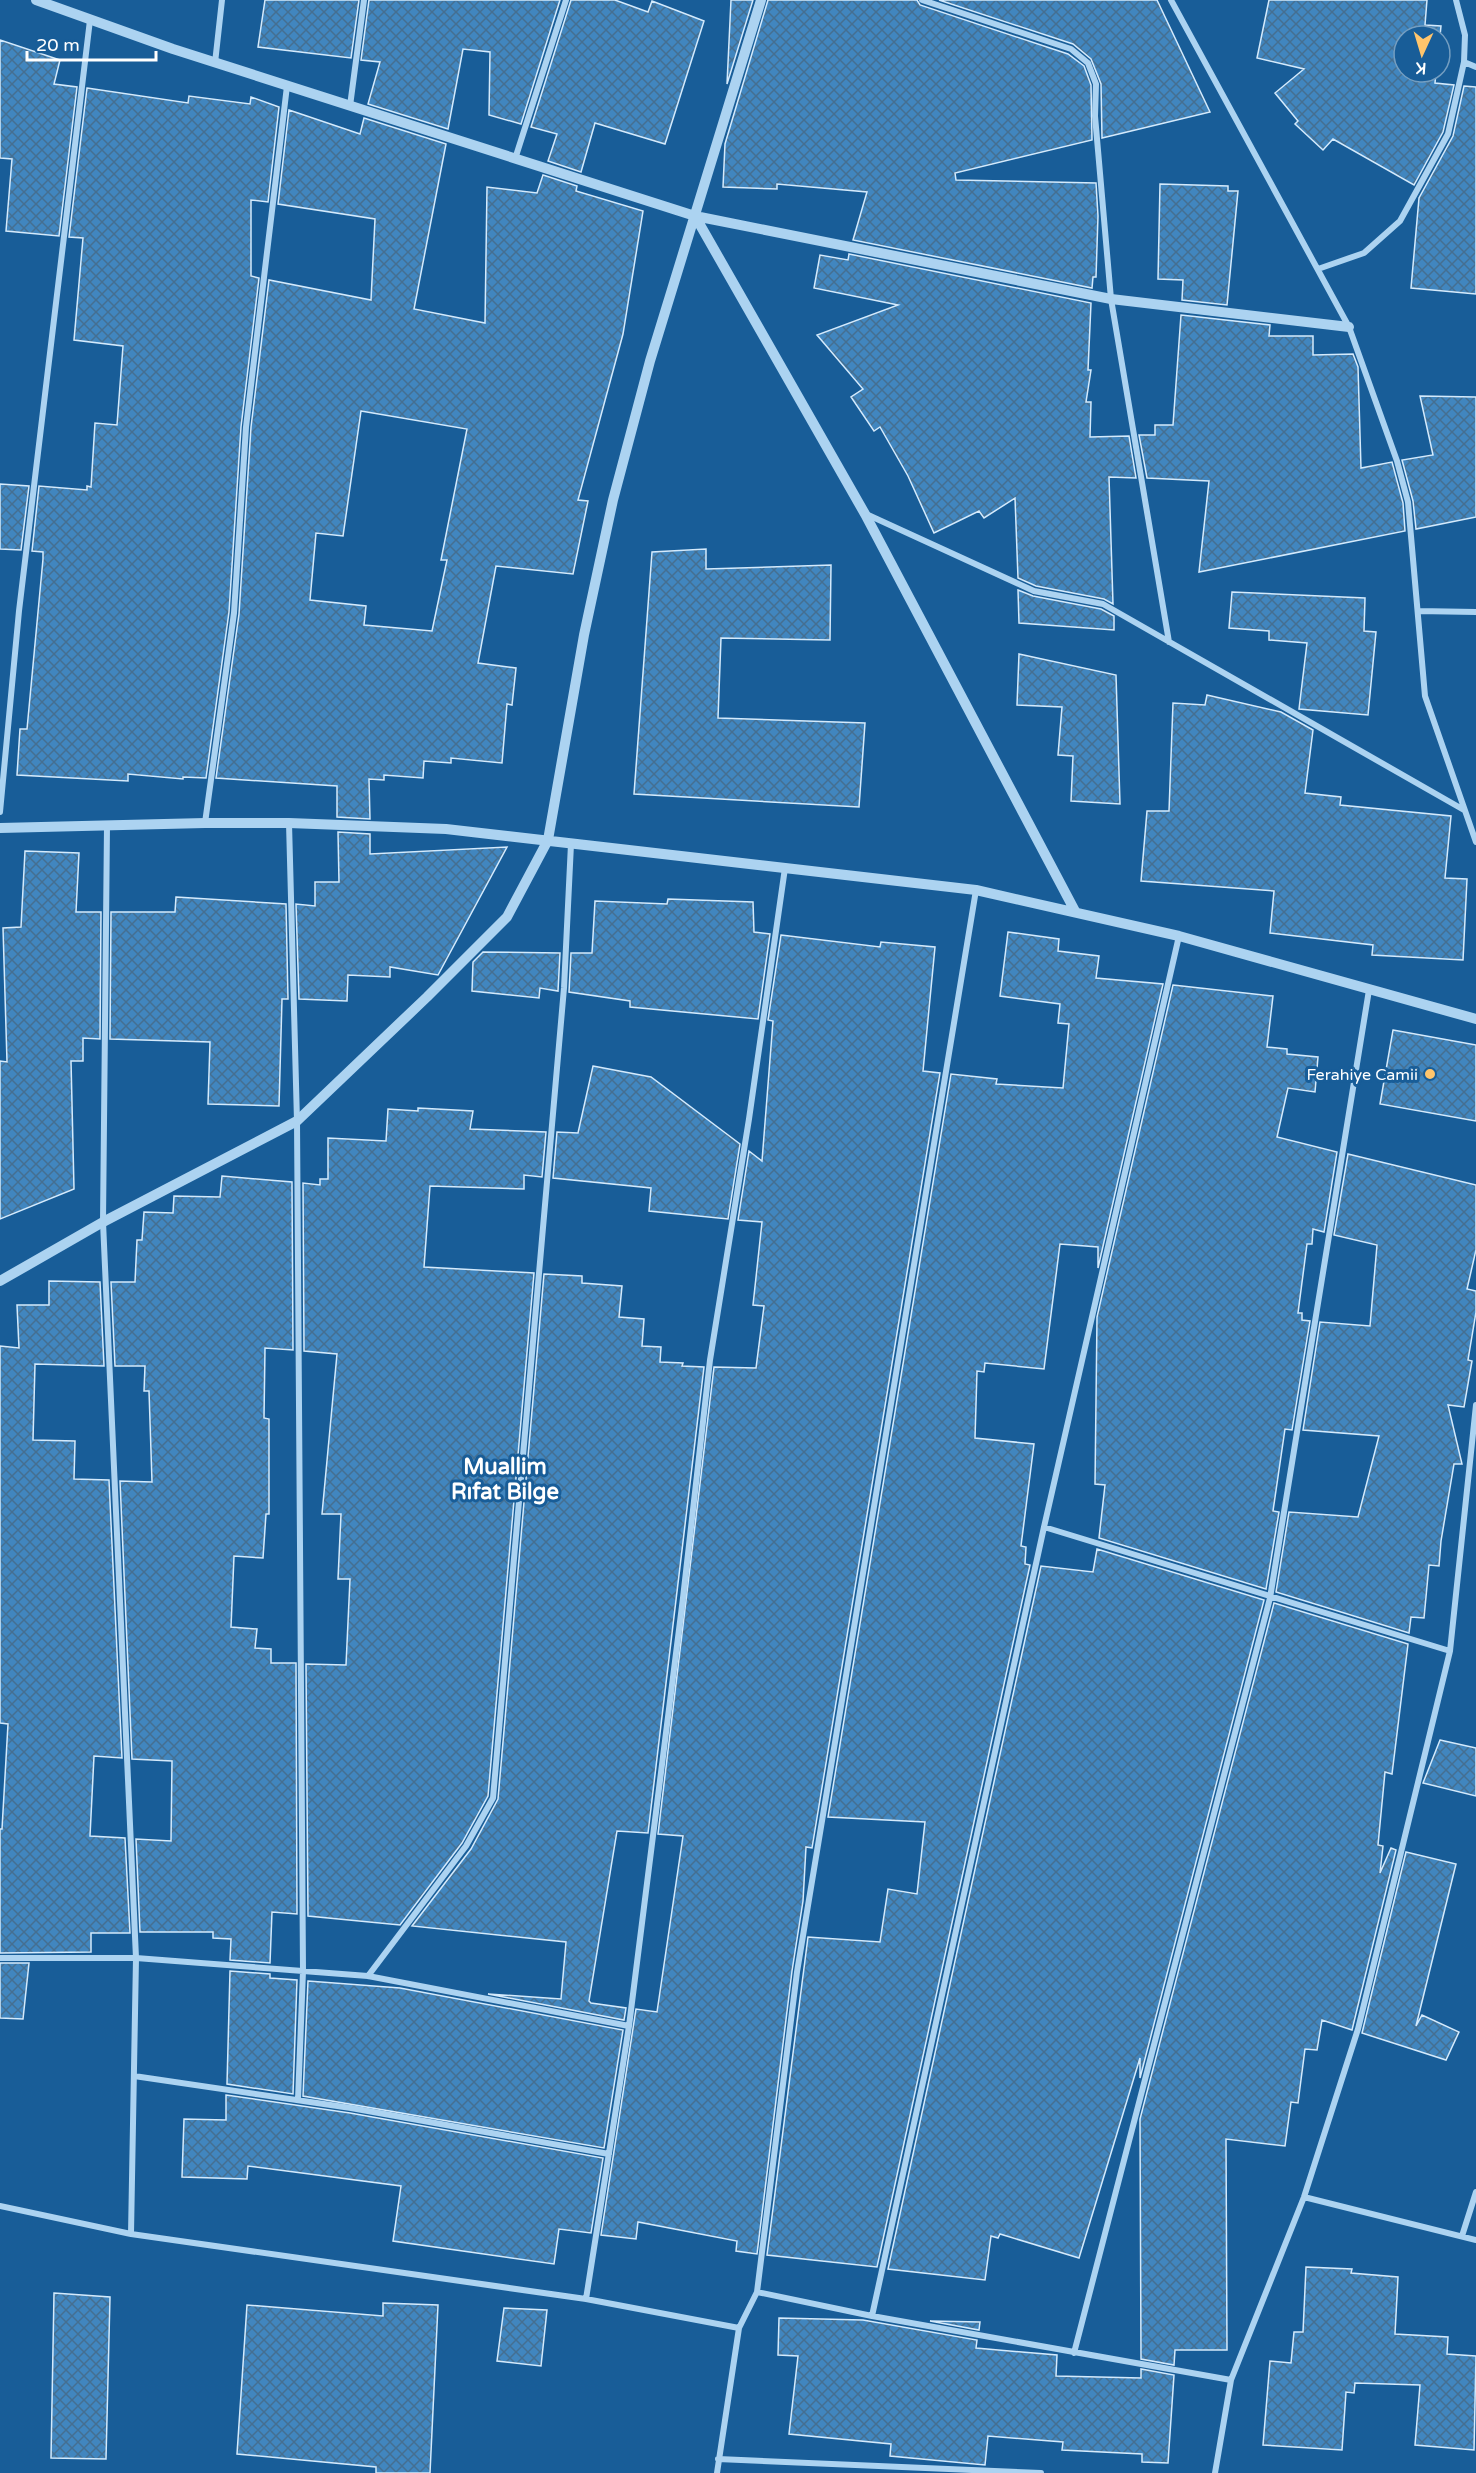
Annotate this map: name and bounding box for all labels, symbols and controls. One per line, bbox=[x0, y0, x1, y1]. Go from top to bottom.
scale bar bbox=[27, 24, 156, 62]
north arrow bbox=[1392, 24, 1452, 84]
text: 20 m bbox=[36, 34, 80, 56]
text: K bbox=[1415, 58, 1427, 78]
place label: Ferahiye Camii bbox=[1307, 1065, 1418, 1085]
marker: Ferahiye Camii bbox=[1423, 1067, 1437, 1081]
district label: Muallim Rıfat Bilge bbox=[451, 1454, 559, 1505]

